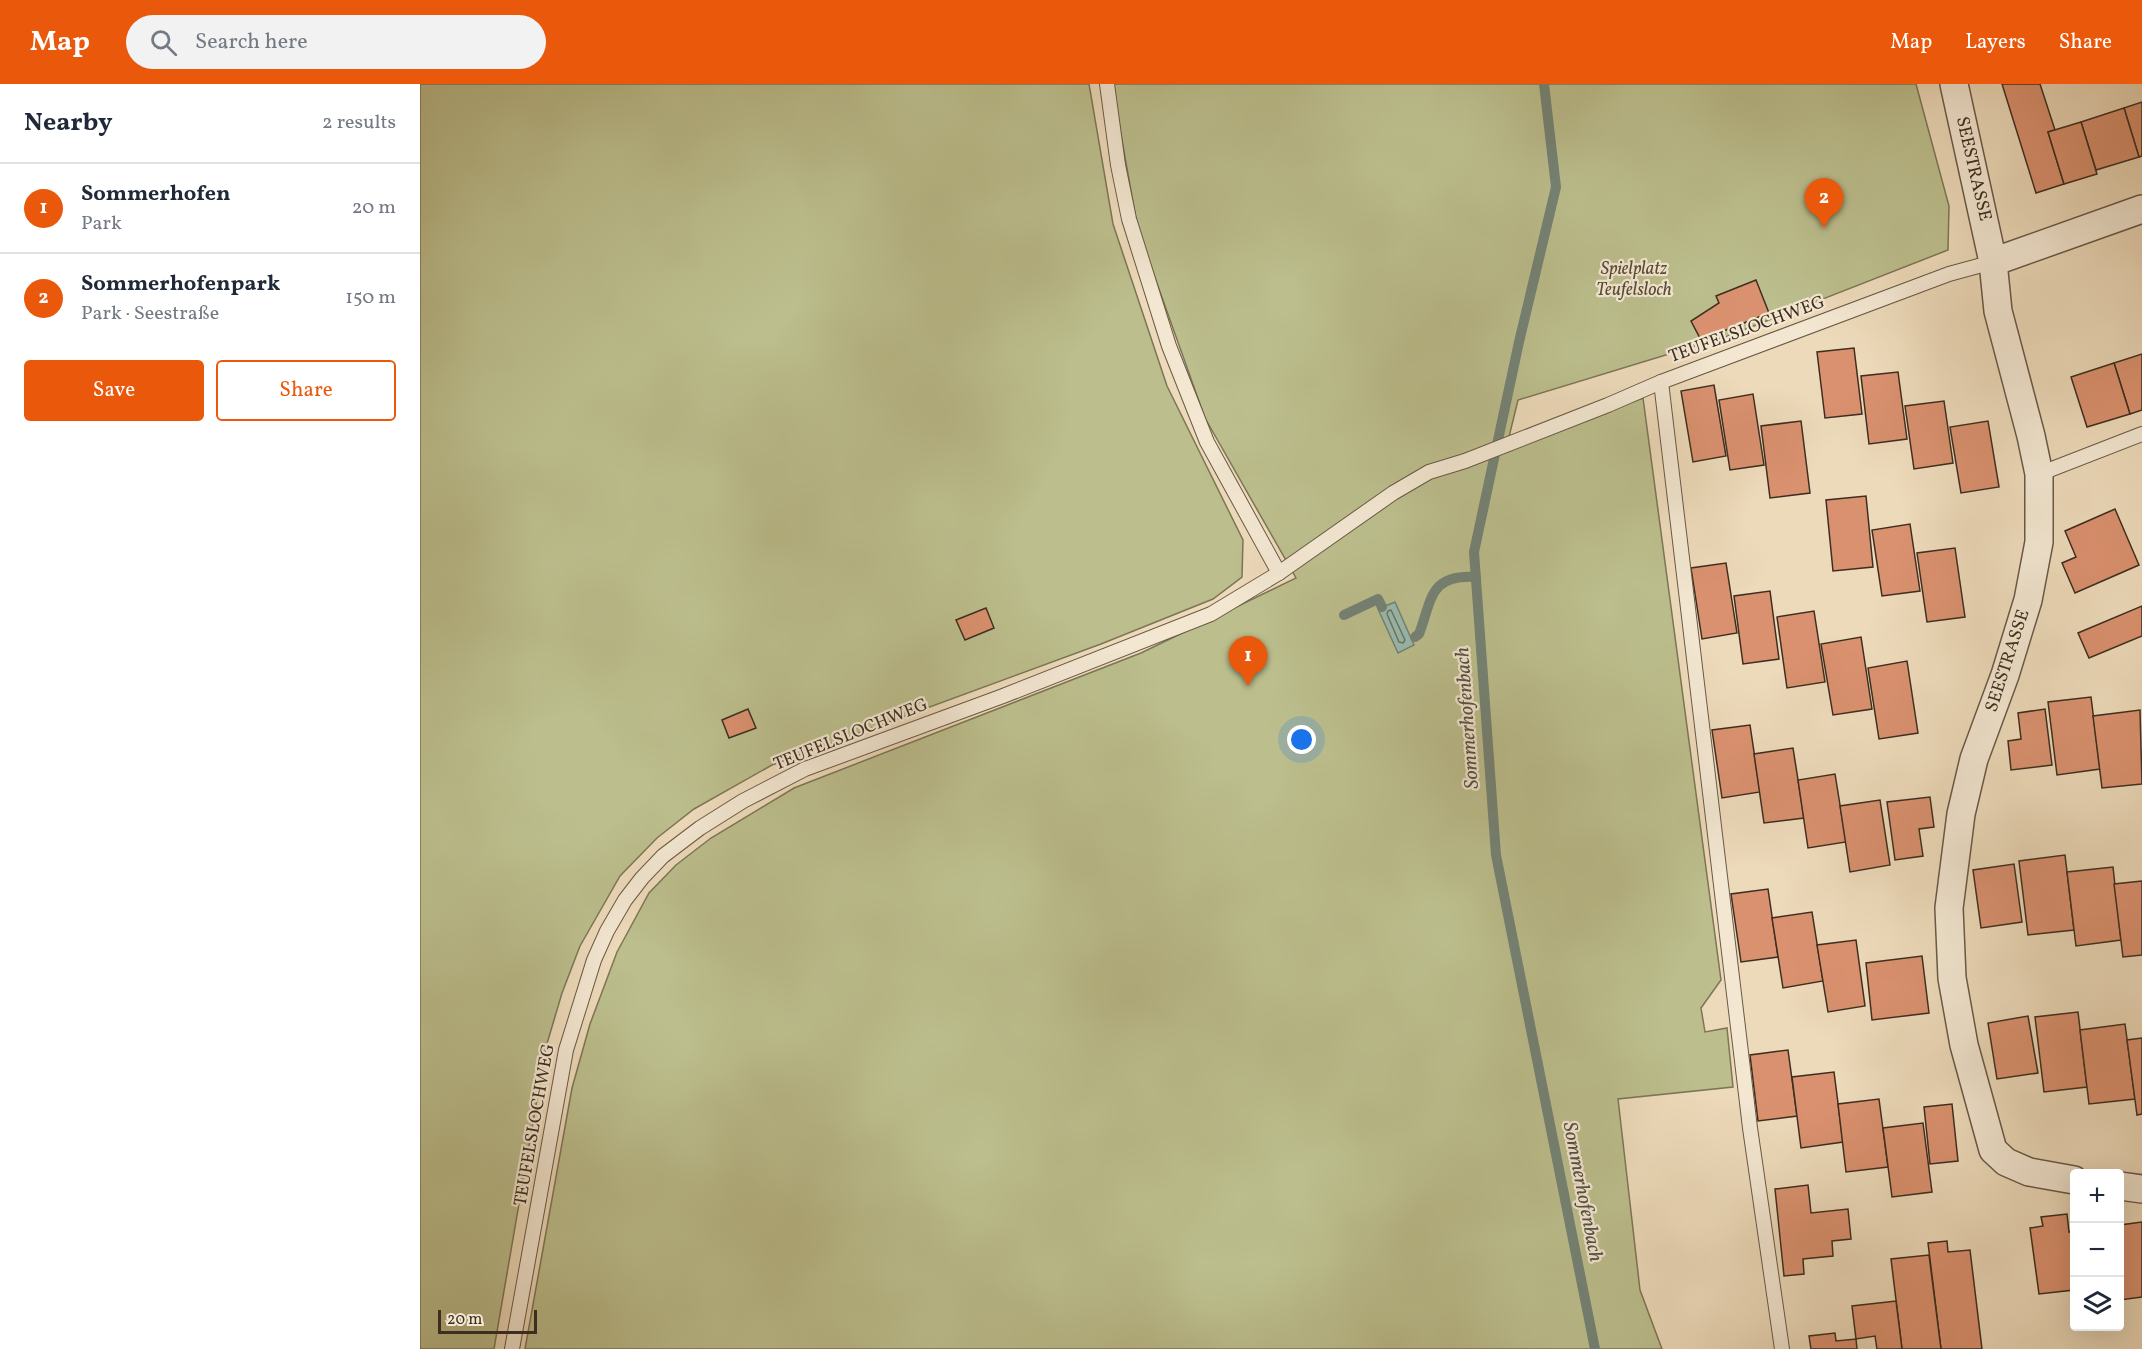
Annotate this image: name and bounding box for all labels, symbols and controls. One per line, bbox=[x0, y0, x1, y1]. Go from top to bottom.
search box bbox=[126, 15, 546, 69]
text: Map bbox=[30, 23, 90, 62]
icon: search bbox=[147, 26, 180, 59]
text: Search here bbox=[195, 27, 308, 58]
text: Map bbox=[1890, 28, 1932, 57]
text: Layers bbox=[1965, 28, 2026, 57]
text: Share bbox=[2059, 28, 2112, 57]
text: Nearby bbox=[24, 105, 113, 141]
text: 2 results bbox=[322, 109, 396, 137]
street label: SEESTRASSE bbox=[1949, 114, 1997, 224]
pin: 2 bbox=[1804, 178, 1844, 228]
text: Sommerhofen bbox=[81, 179, 231, 210]
text: 1 bbox=[39, 194, 48, 222]
text: 20 m bbox=[352, 194, 396, 222]
text: Park bbox=[81, 210, 122, 238]
park label: Spielplatz Teufelsloch bbox=[1596, 257, 1672, 303]
text: Sommerhofenpark bbox=[81, 269, 280, 300]
text: 2 bbox=[38, 284, 49, 312]
text: 150 m bbox=[345, 284, 396, 312]
street label: TEUFELSLOCHWEG bbox=[1665, 290, 1829, 370]
text: Park · Seestraße bbox=[81, 300, 219, 328]
button: Save bbox=[24, 360, 204, 421]
button: Share bbox=[216, 360, 396, 421]
street label: SEESTRASSE bbox=[1980, 606, 2036, 716]
pin: 1 bbox=[1228, 636, 1268, 686]
water label: Sommerhofenbach bbox=[1449, 646, 1487, 790]
street label: TEUFELSLOCHWEG bbox=[770, 693, 932, 777]
your location bbox=[1287, 725, 1316, 754]
street label: TEUFELSLOCHWEG bbox=[508, 1042, 562, 1208]
water label: Sommerhofenbach bbox=[1555, 1120, 1609, 1264]
map controls bbox=[2070, 1169, 2124, 1331]
button: + bbox=[2070, 1169, 2124, 1223]
button: − bbox=[2070, 1223, 2124, 1277]
button: layers bbox=[2070, 1277, 2124, 1331]
scale bar bbox=[438, 1307, 537, 1334]
text: 20 m bbox=[447, 1309, 482, 1331]

